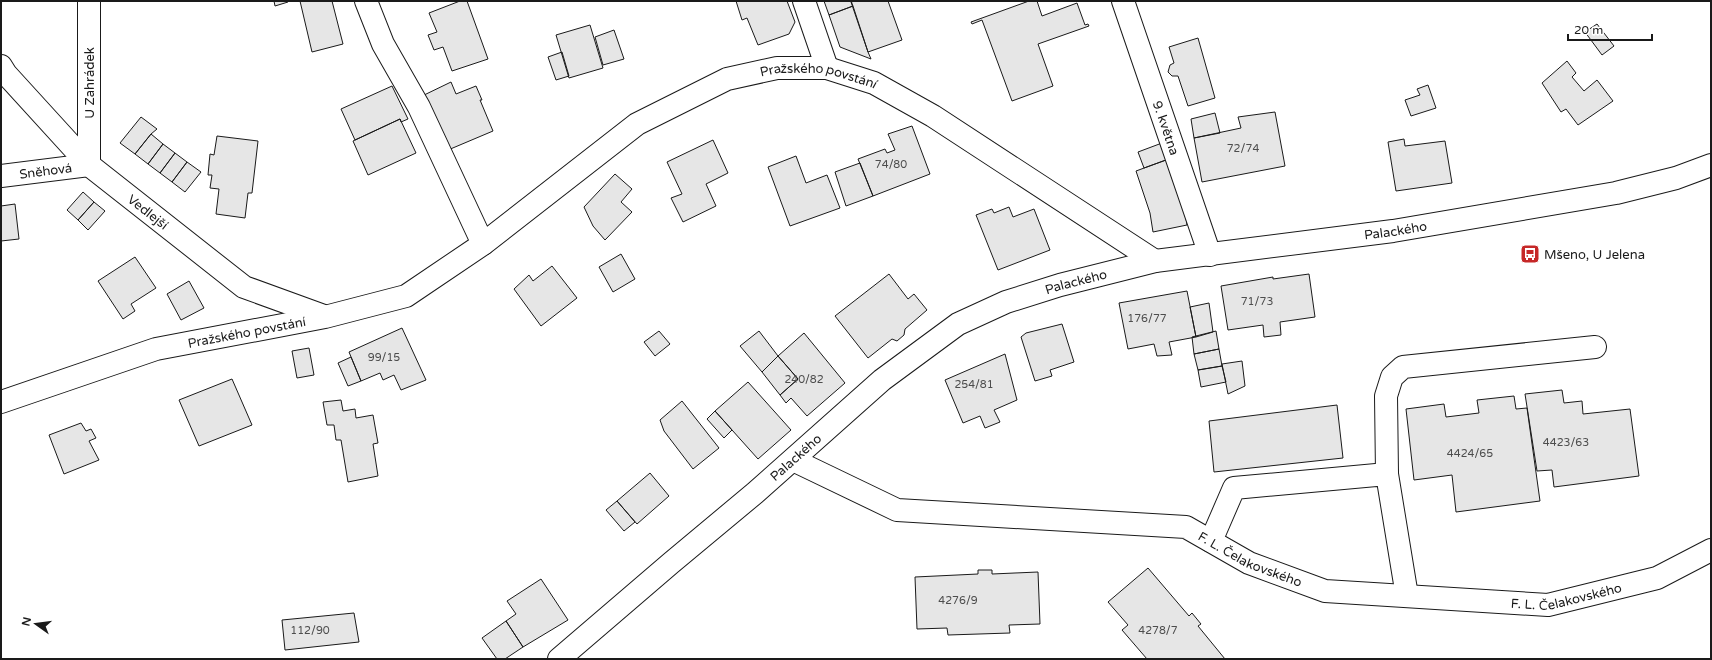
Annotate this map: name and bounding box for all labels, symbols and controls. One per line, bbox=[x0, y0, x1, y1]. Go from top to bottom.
scale bar bbox=[1568, 16, 1652, 42]
text: 20 m bbox=[1574, 23, 1603, 37]
street label: U Zahrádek bbox=[82, 47, 98, 119]
street label: Pražského povstání bbox=[759, 60, 880, 92]
street label: 9. května bbox=[1149, 99, 1182, 157]
house number: 72/74 bbox=[1227, 142, 1259, 155]
house number: 74/80 bbox=[875, 158, 907, 171]
street label: Sněhová bbox=[18, 160, 73, 183]
street label: Vedlejší bbox=[124, 192, 171, 233]
street label: Palackého bbox=[1363, 218, 1428, 244]
bus stop icon: Mšeno, U Jelena bbox=[1519, 243, 1541, 265]
place label: Mšeno, U Jelena bbox=[1544, 247, 1645, 263]
street label: Palackého bbox=[1043, 266, 1109, 298]
house number: 71/73 bbox=[1241, 295, 1273, 308]
house number: 176/77 bbox=[1127, 312, 1167, 325]
street label: Pražského povstání bbox=[186, 314, 307, 352]
house number: 99/15 bbox=[368, 351, 400, 364]
house number: 240/82 bbox=[784, 373, 824, 386]
house number: 254/81 bbox=[954, 378, 994, 391]
street label: Palackého bbox=[767, 431, 825, 485]
house number: 4423/63 bbox=[1543, 436, 1589, 449]
house number: 4424/65 bbox=[1447, 447, 1493, 460]
street label: F. L. Čelakovského bbox=[1195, 529, 1304, 591]
street label: F. L. Čelakovského bbox=[1510, 580, 1624, 614]
house number: 4276/9 bbox=[938, 594, 978, 607]
north arrow bbox=[16, 604, 56, 644]
text: N bbox=[19, 616, 34, 628]
house number: 112/90 bbox=[290, 624, 330, 637]
house number: 4278/7 bbox=[1138, 624, 1178, 637]

